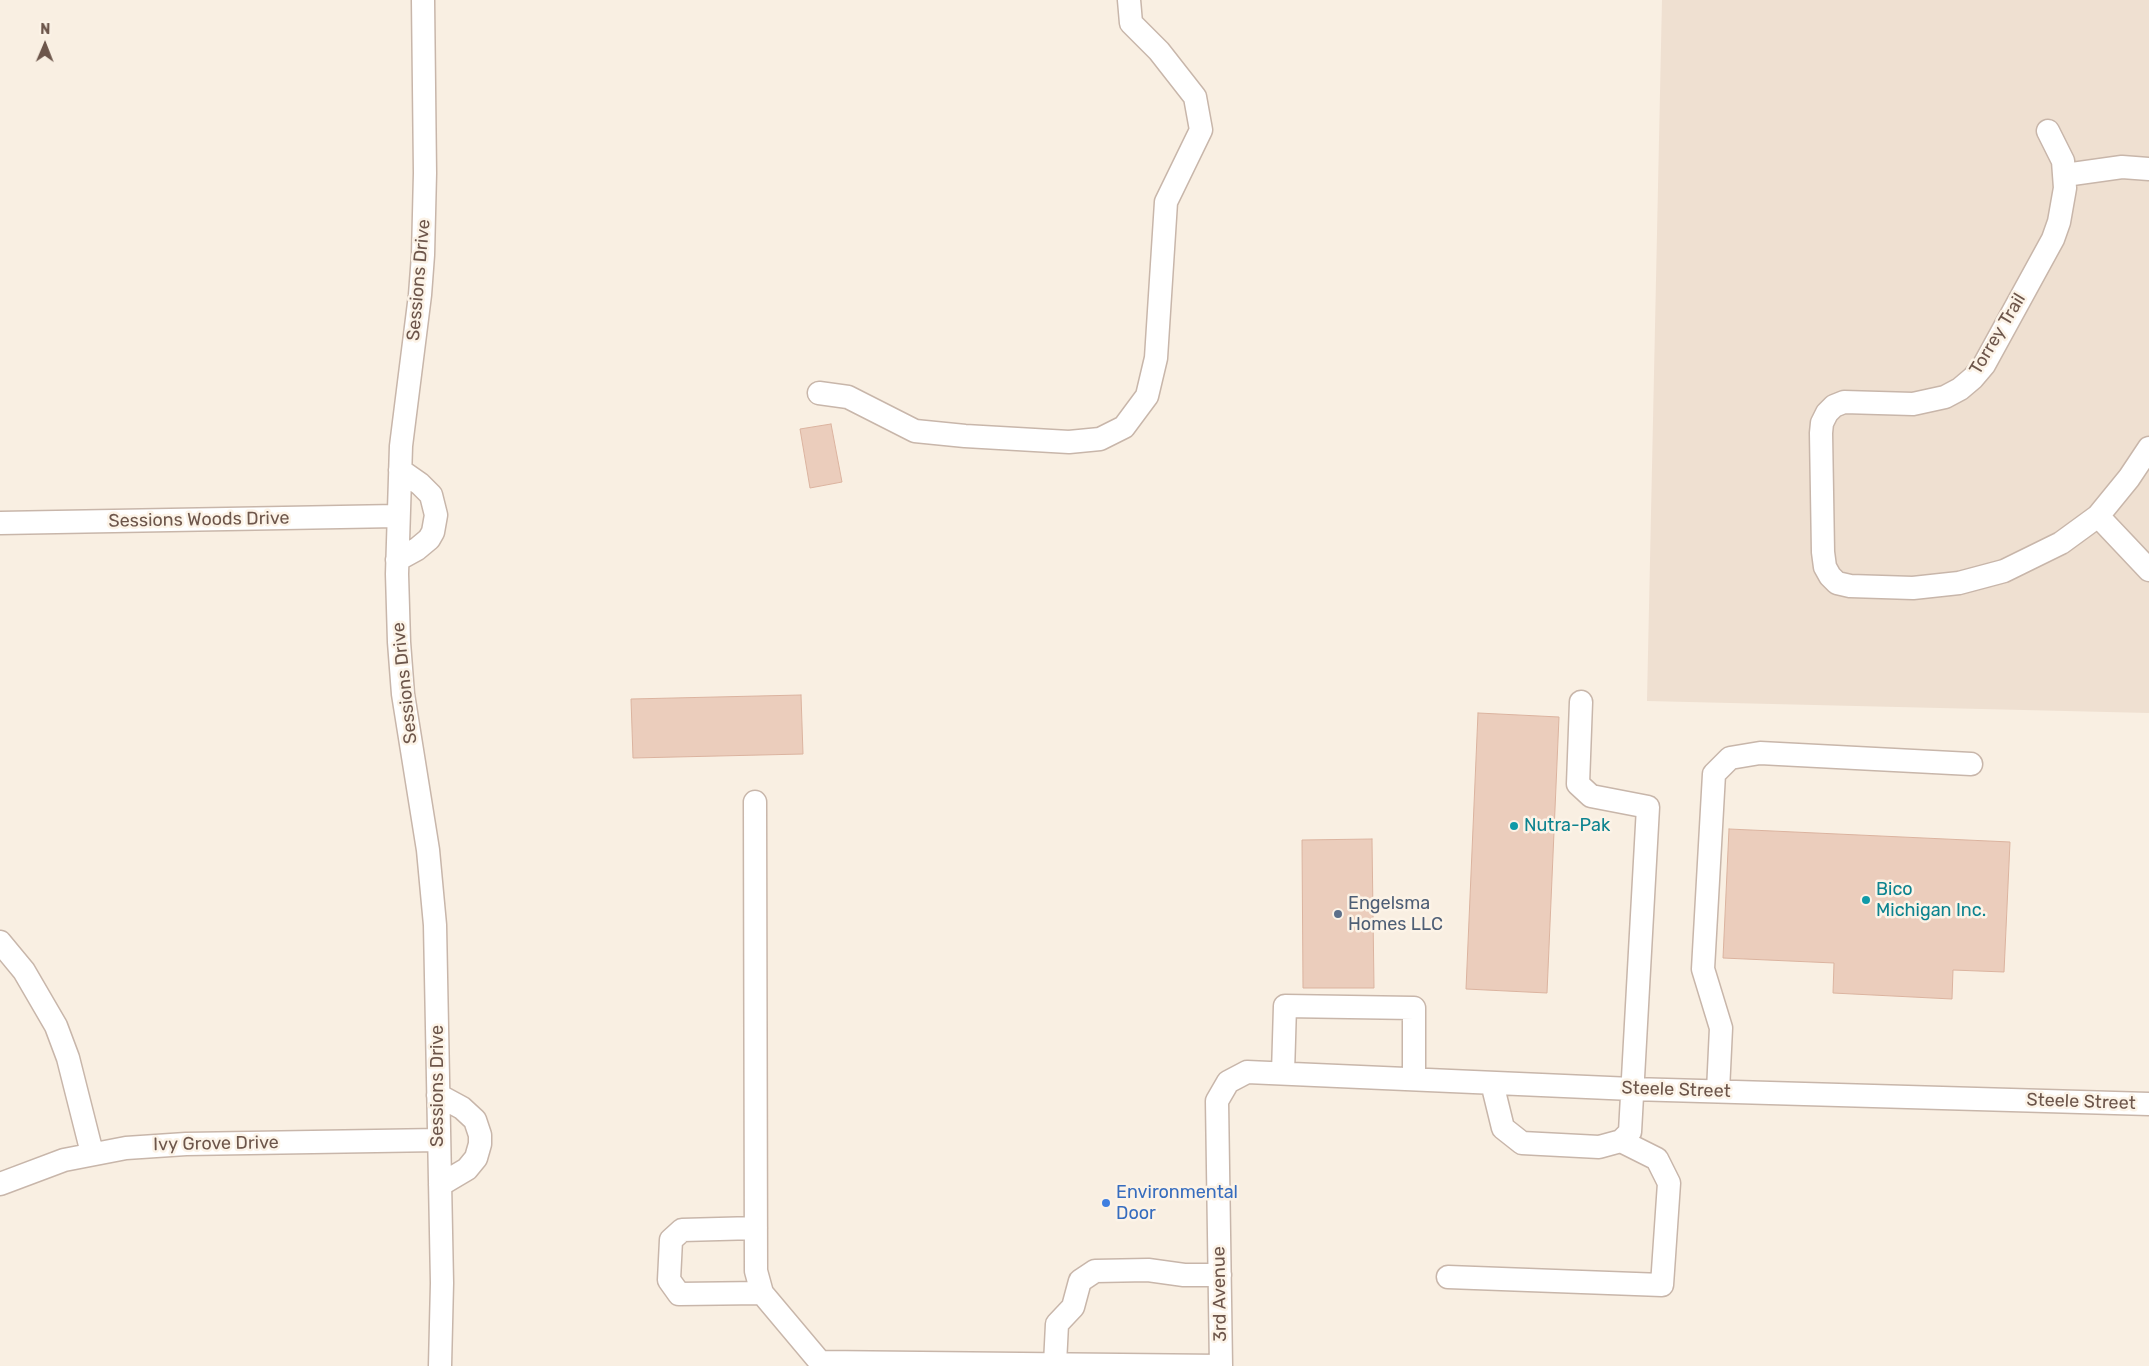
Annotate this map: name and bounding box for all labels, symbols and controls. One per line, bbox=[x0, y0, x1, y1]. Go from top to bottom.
north arrow bbox=[20, 20, 70, 70]
text: N bbox=[40, 21, 50, 38]
street label: Sessions Drive bbox=[403, 218, 435, 342]
street label: Torrey Trail bbox=[1965, 289, 2031, 379]
street label: Sessions Woods Drive bbox=[108, 508, 290, 532]
street label: Sessions Drive bbox=[388, 621, 422, 745]
place label: Nutra-Pak bbox=[1524, 815, 1610, 837]
marker: Nutra-Pak bbox=[1508, 820, 1520, 832]
place label: Bico Michigan Inc. bbox=[1876, 879, 1986, 922]
place label: Engelsma Homes LLC bbox=[1348, 893, 1443, 936]
marker: Bico Michigan Inc. bbox=[1860, 894, 1872, 906]
marker: Engelsma Homes LLC bbox=[1332, 908, 1344, 920]
street label: Sessions Drive bbox=[427, 1025, 449, 1147]
street label: Steele Street bbox=[1621, 1077, 1731, 1103]
street label: Steele Street bbox=[2026, 1089, 2136, 1115]
street label: Ivy Grove Drive bbox=[153, 1132, 279, 1156]
place label: Environmental Door bbox=[1116, 1182, 1238, 1224]
marker: Environmental Door bbox=[1100, 1197, 1112, 1209]
street label: 3rd Avenue bbox=[1208, 1246, 1232, 1342]

